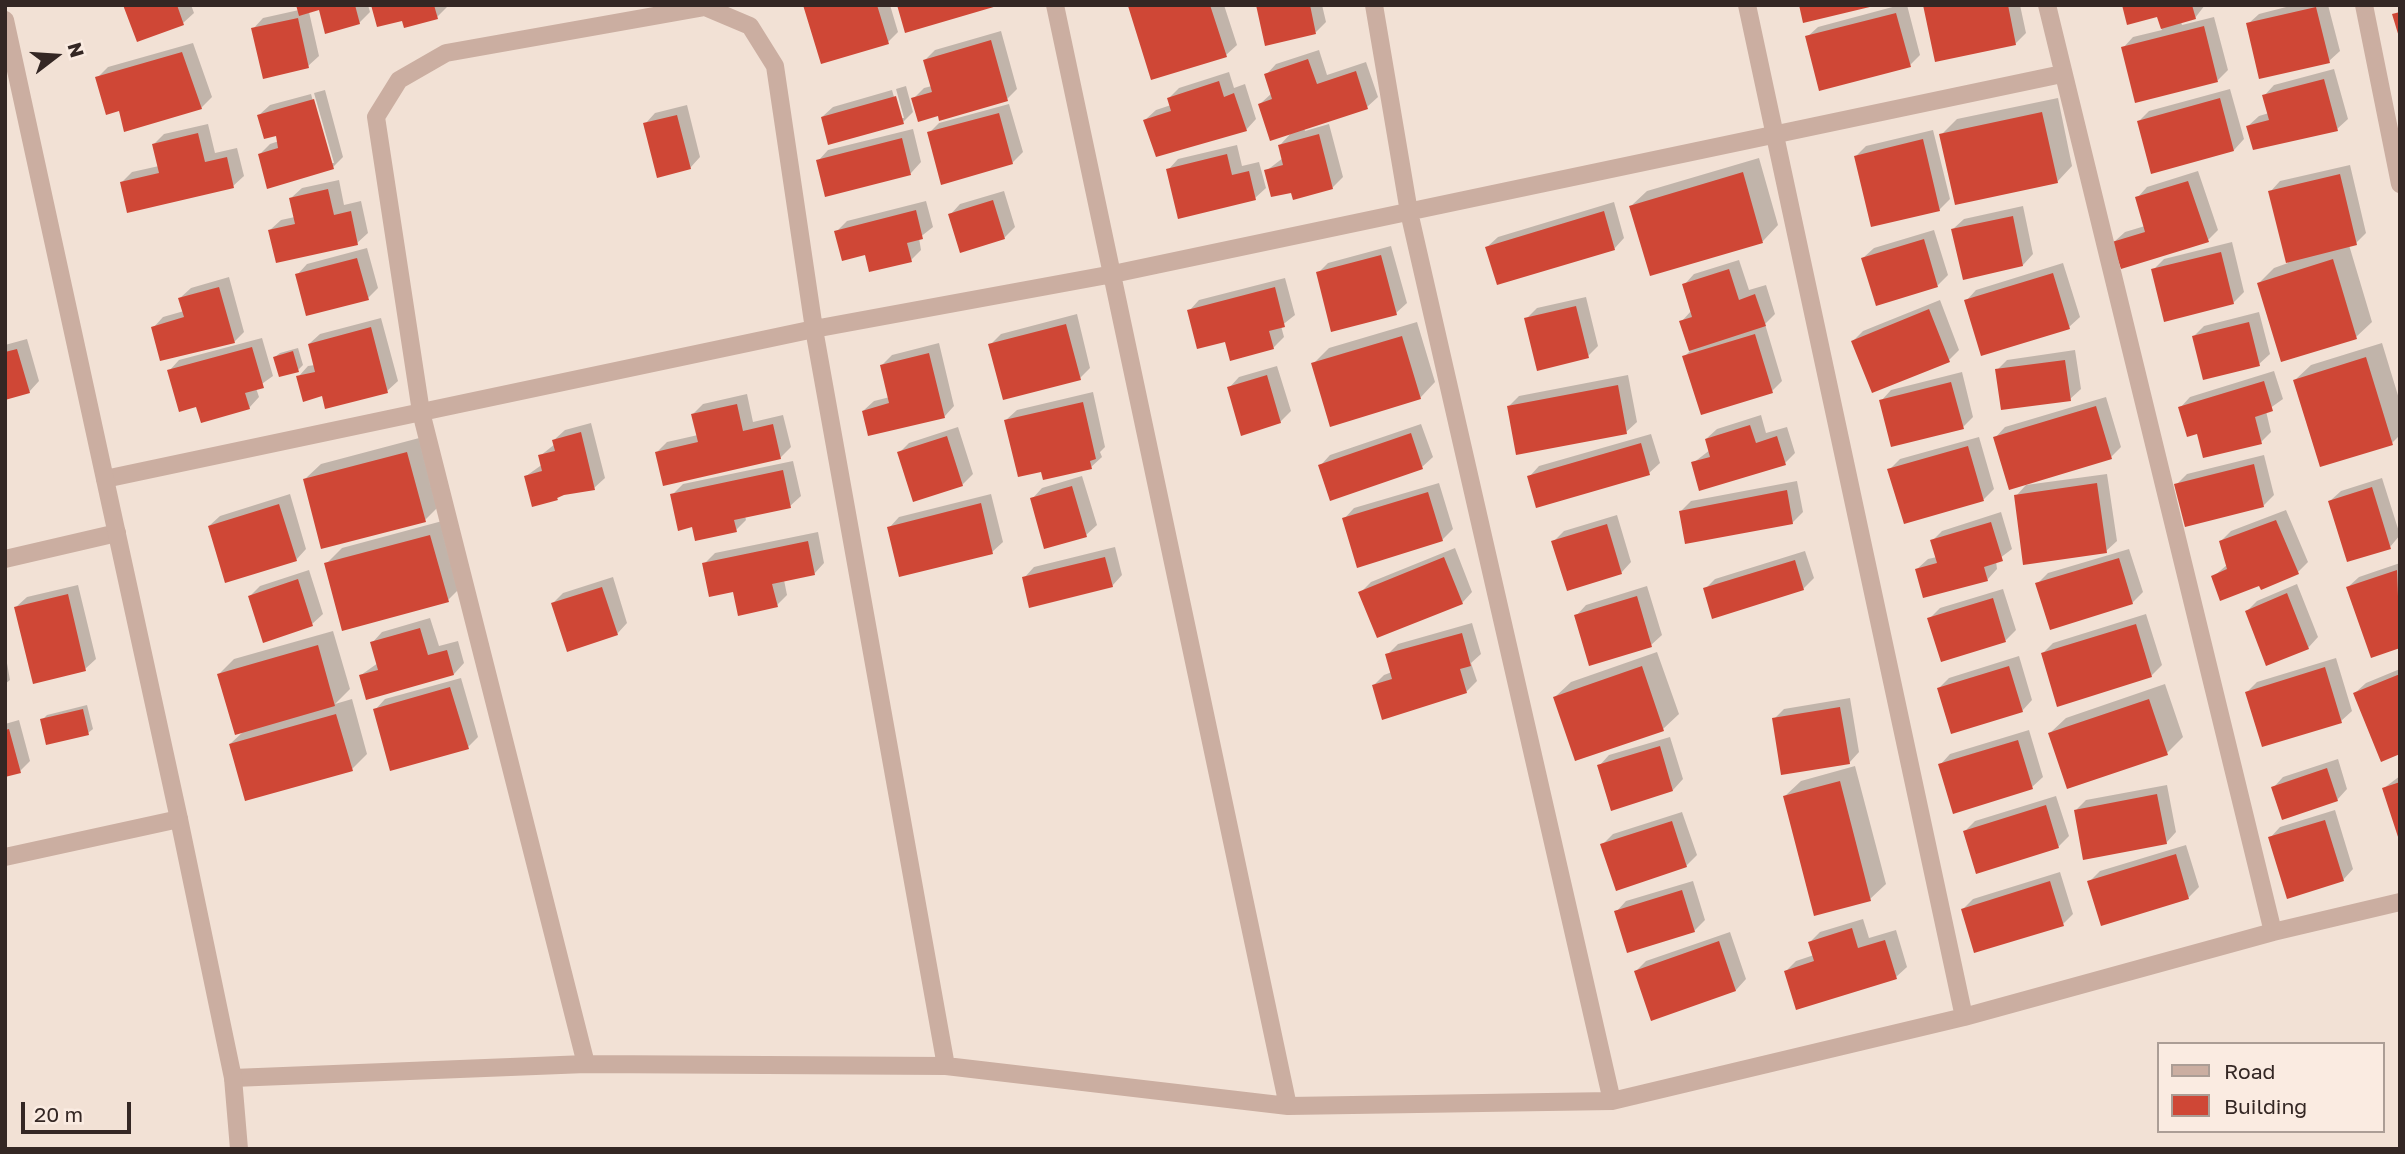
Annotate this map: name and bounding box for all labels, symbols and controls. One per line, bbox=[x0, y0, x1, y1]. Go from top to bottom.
north arrow bbox=[21, 21, 91, 91]
text: N bbox=[63, 39, 90, 60]
legend bbox=[2156, 1042, 2384, 1133]
text: Road bbox=[2224, 1058, 2275, 1084]
scale bar bbox=[24, 1088, 135, 1132]
text: Building bbox=[2224, 1093, 2307, 1119]
text: 20 m bbox=[34, 1101, 83, 1127]

